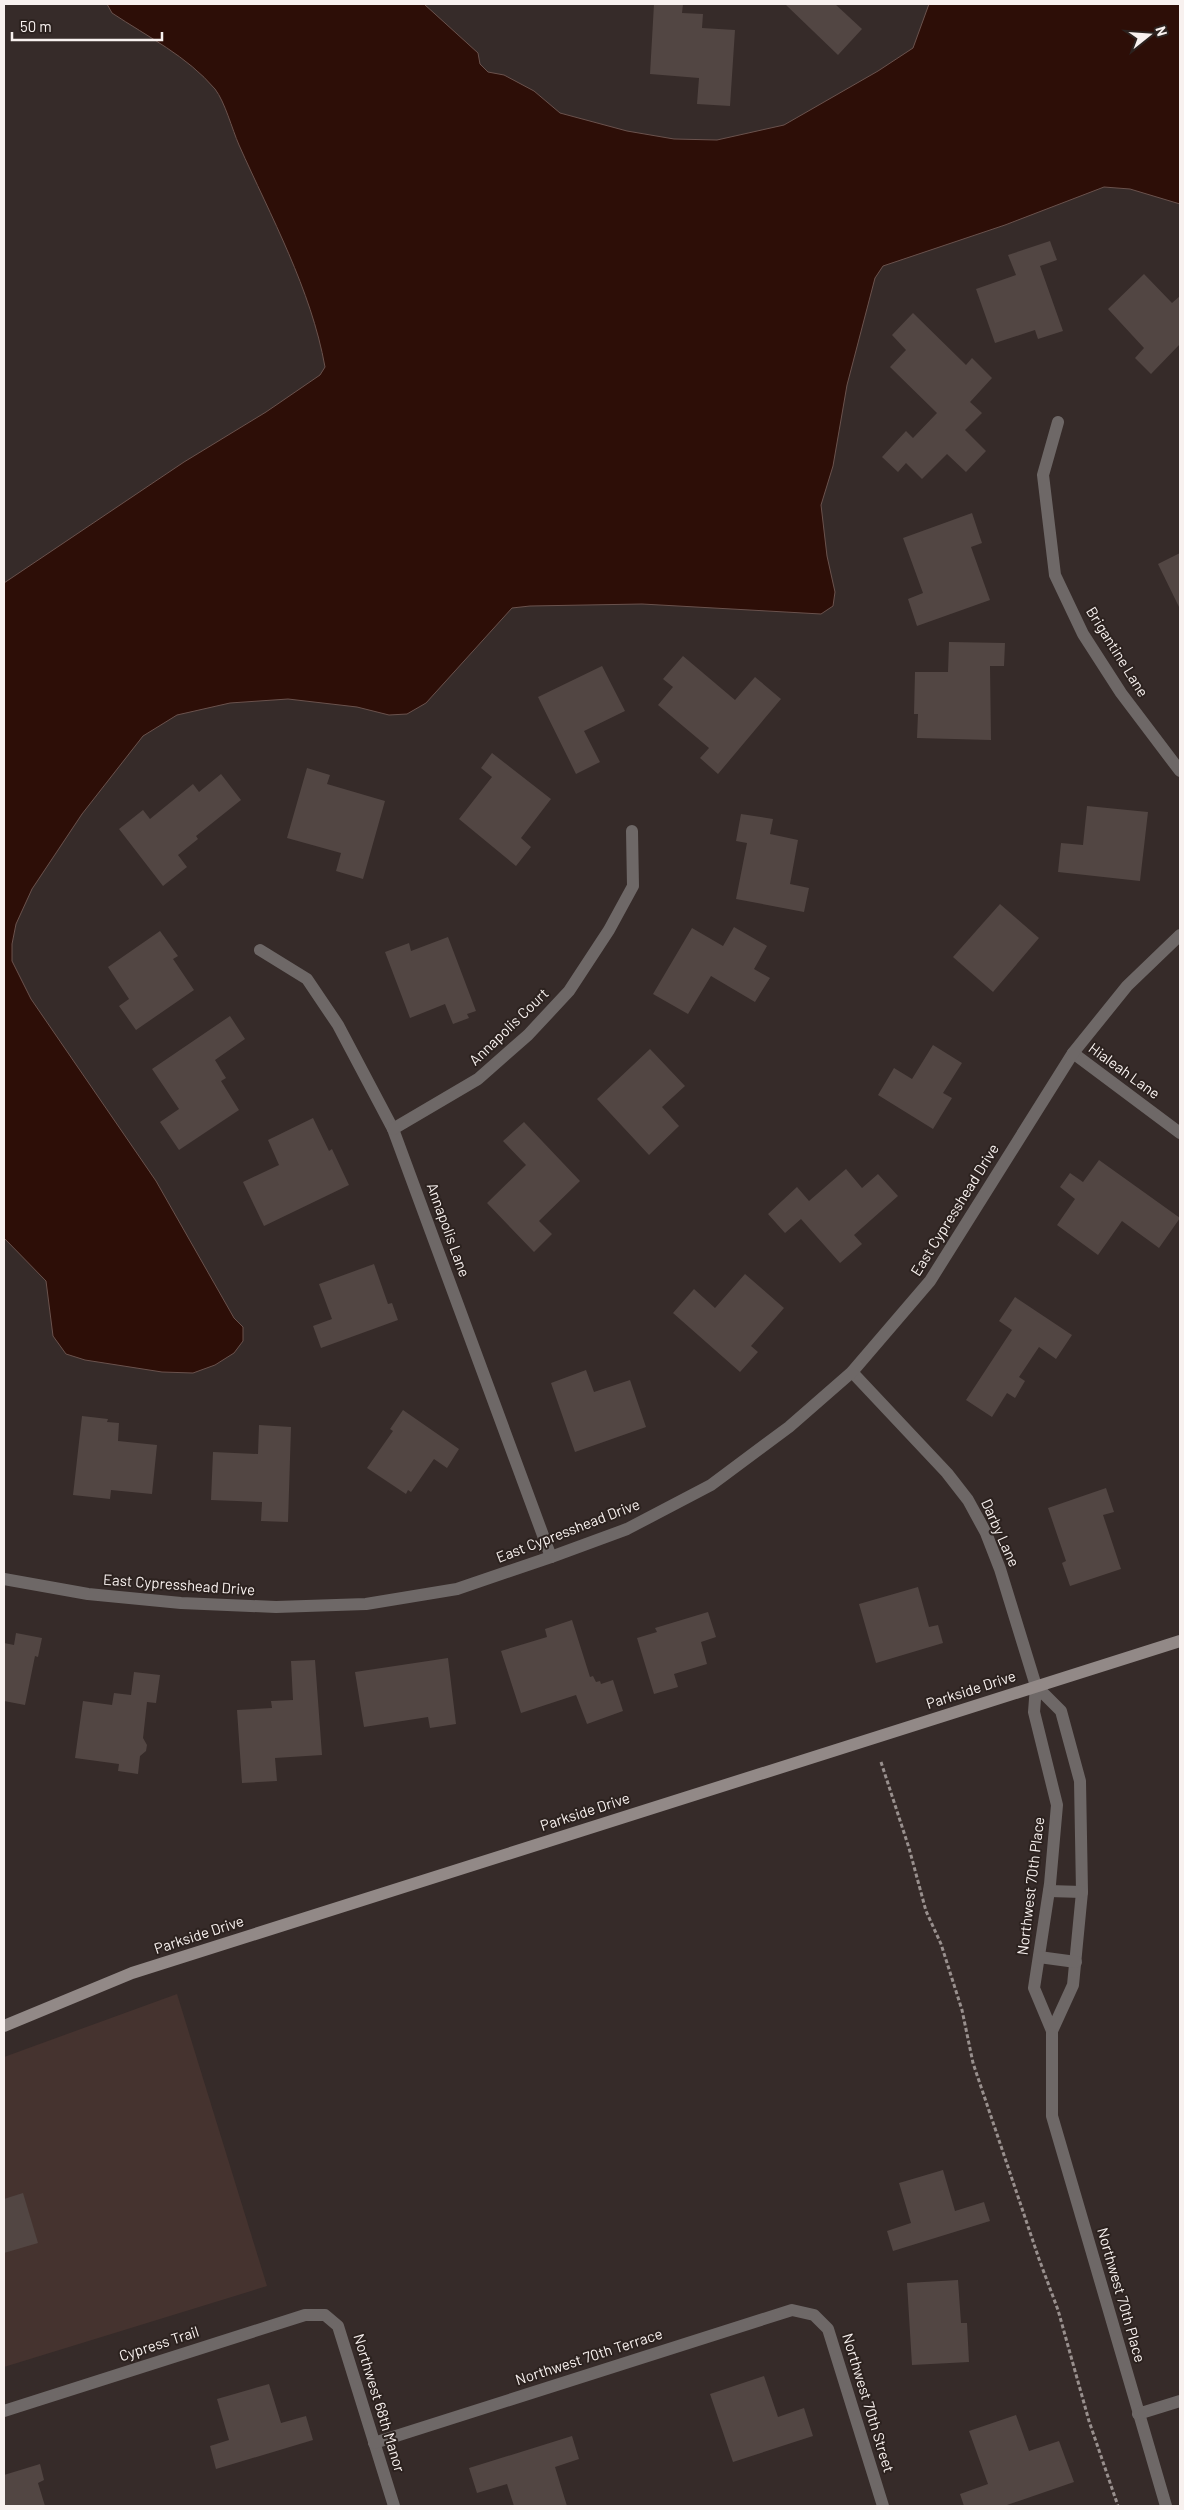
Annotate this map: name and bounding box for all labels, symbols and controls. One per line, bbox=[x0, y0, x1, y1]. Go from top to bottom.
scale bar bbox=[12, 10, 162, 42]
north arrow bbox=[1124, 10, 1174, 60]
text: 50 m bbox=[20, 17, 52, 35]
text: N bbox=[1152, 24, 1171, 38]
street label: Brigantine Lane bbox=[1083, 603, 1153, 700]
street label: Annapolis Court bbox=[465, 984, 552, 1069]
street label: Hialeah Lane bbox=[1085, 1038, 1164, 1102]
street label: East Cypresshead Drive bbox=[906, 1140, 1002, 1279]
street label: Annapolis Lane bbox=[424, 1180, 474, 1279]
street label: East Cypresshead Drive bbox=[493, 1494, 642, 1566]
street label: Darby Lane bbox=[978, 1496, 1024, 1569]
street label: East Cypresshead Drive bbox=[102, 1570, 256, 1598]
street label: Parkside Drive bbox=[924, 1666, 1018, 1712]
street label: Parkside Drive bbox=[538, 1788, 632, 1834]
street label: Northwest 70th Place bbox=[1013, 1816, 1047, 1956]
street label: Parkside Drive bbox=[152, 1911, 246, 1957]
street label: Northwest 70th Place bbox=[1094, 2225, 1150, 2364]
street label: Cypress Trail bbox=[117, 2322, 201, 2364]
street label: Northwest 70th Terrace bbox=[513, 2324, 664, 2388]
street label: Northwest 68th Manor bbox=[350, 2331, 410, 2474]
street label: Northwest 70th Street bbox=[839, 2331, 899, 2474]

